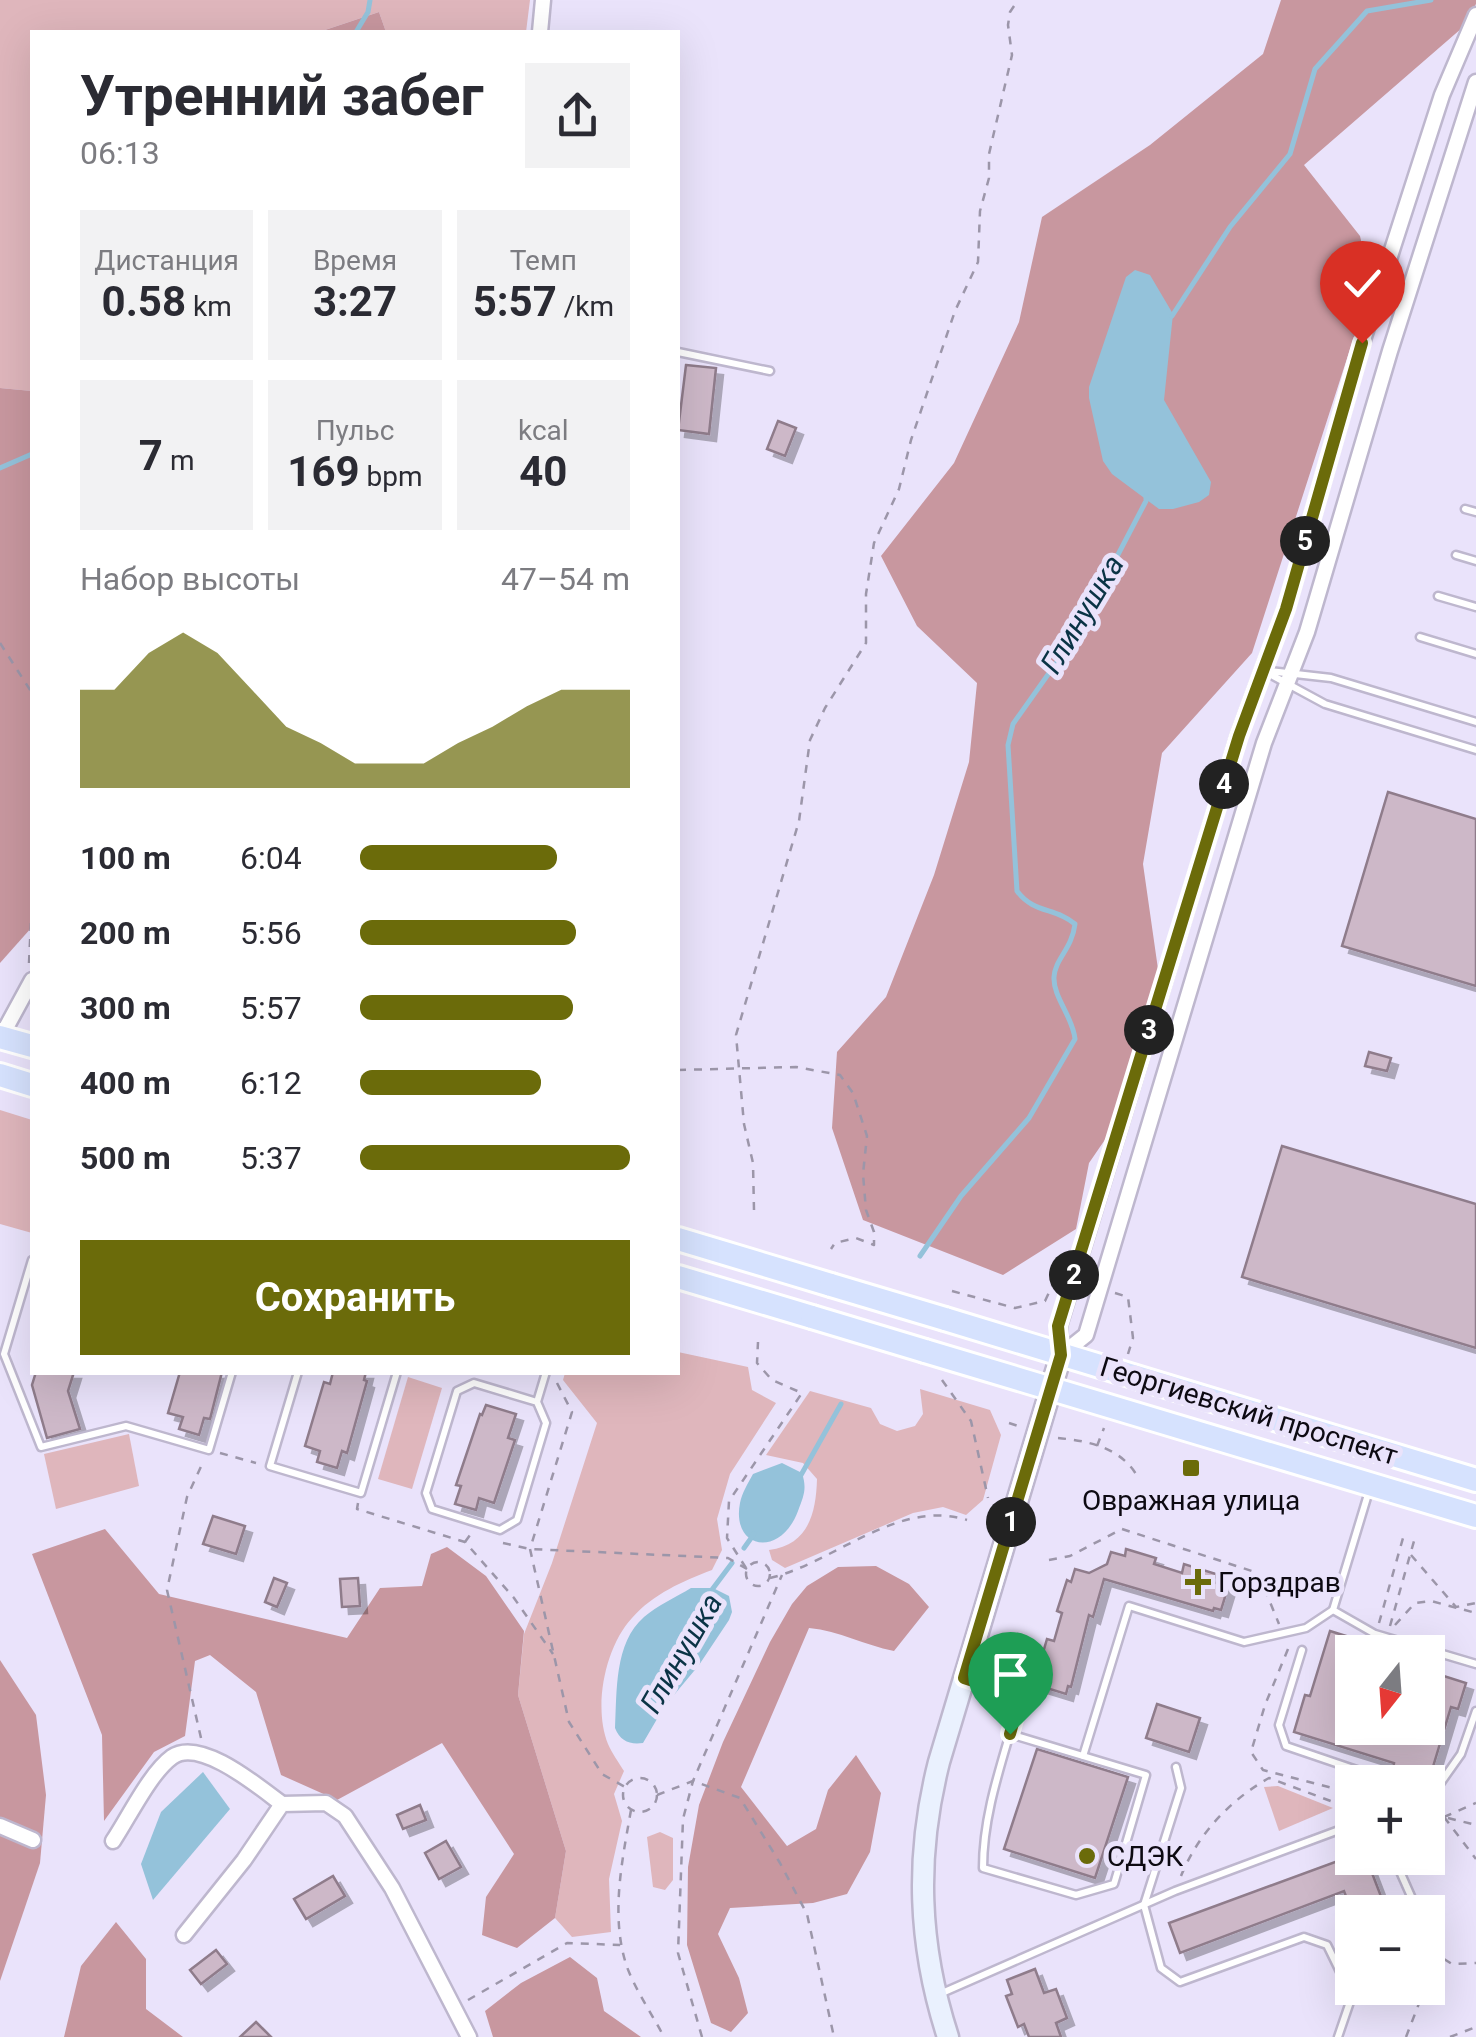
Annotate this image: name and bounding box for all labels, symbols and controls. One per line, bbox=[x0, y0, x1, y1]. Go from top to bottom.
button: share bbox=[525, 63, 630, 168]
text: Утренний забег bbox=[80, 64, 484, 128]
text: 06:13 bbox=[80, 134, 160, 172]
pin bbox=[1320, 241, 1405, 344]
text: Дистанция bbox=[94, 244, 239, 277]
text: Время bbox=[313, 244, 397, 277]
text: Темп bbox=[510, 244, 577, 277]
icon: check bbox=[1335, 256, 1390, 311]
text: 0.58 bbox=[102, 277, 186, 326]
text: 3:27 bbox=[313, 277, 397, 326]
text: 5:57 bbox=[473, 277, 557, 326]
text: km bbox=[186, 290, 232, 323]
text: /km bbox=[557, 290, 614, 323]
text: Пульс bbox=[316, 414, 394, 447]
text: kcal bbox=[518, 414, 569, 447]
text: 7 bbox=[139, 431, 163, 480]
text: m bbox=[163, 444, 194, 477]
text: 169 bbox=[287, 447, 360, 496]
text: 40 bbox=[519, 447, 567, 496]
text: bpm bbox=[360, 460, 423, 493]
pin: 5 bbox=[1280, 516, 1330, 566]
text: 5 bbox=[1297, 524, 1313, 557]
water label: Глинушка bbox=[1033, 548, 1131, 680]
text: Набор высоты bbox=[80, 560, 300, 598]
text: 47–54 m bbox=[501, 560, 630, 598]
pin: 4 bbox=[1199, 759, 1249, 809]
text: 4 bbox=[1216, 767, 1232, 800]
text: 100 m bbox=[80, 839, 171, 877]
text: 6:04 bbox=[240, 839, 302, 877]
text: 200 m bbox=[80, 914, 171, 952]
text: 5:56 bbox=[240, 914, 302, 952]
text: 300 m bbox=[80, 989, 171, 1027]
text: 5:57 bbox=[240, 989, 302, 1027]
pin: 3 bbox=[1124, 1005, 1174, 1055]
text: 3 bbox=[1141, 1013, 1157, 1046]
text: 400 m bbox=[80, 1064, 171, 1102]
text: 6:12 bbox=[240, 1064, 302, 1102]
text: 500 m bbox=[80, 1139, 171, 1177]
text: 5:37 bbox=[240, 1139, 302, 1177]
button: Сохранить bbox=[80, 1240, 630, 1355]
pin: 2 bbox=[1049, 1250, 1099, 1300]
text: 2 bbox=[1066, 1258, 1082, 1291]
street label: Георгиевский проспект bbox=[1096, 1350, 1402, 1472]
marker: Овражная улица bbox=[1180, 1457, 1202, 1479]
place label: Овражная улица bbox=[1082, 1484, 1300, 1517]
pin: 1 bbox=[986, 1497, 1036, 1547]
text: 1 bbox=[1003, 1505, 1019, 1538]
place label: Горздрав bbox=[1218, 1566, 1341, 1599]
marker: Горздрав bbox=[1187, 1571, 1209, 1593]
water label: Глинушка bbox=[633, 1587, 729, 1719]
pin bbox=[968, 1632, 1053, 1735]
north arrow bbox=[1335, 1635, 1445, 1745]
map controls bbox=[1335, 1635, 1445, 2005]
icon: arrive bbox=[983, 1647, 1038, 1702]
button: + bbox=[1335, 1765, 1445, 1875]
place label: СДЭК bbox=[1107, 1840, 1183, 1873]
marker: СДЭК bbox=[1076, 1845, 1098, 1867]
button: − bbox=[1335, 1895, 1445, 2005]

